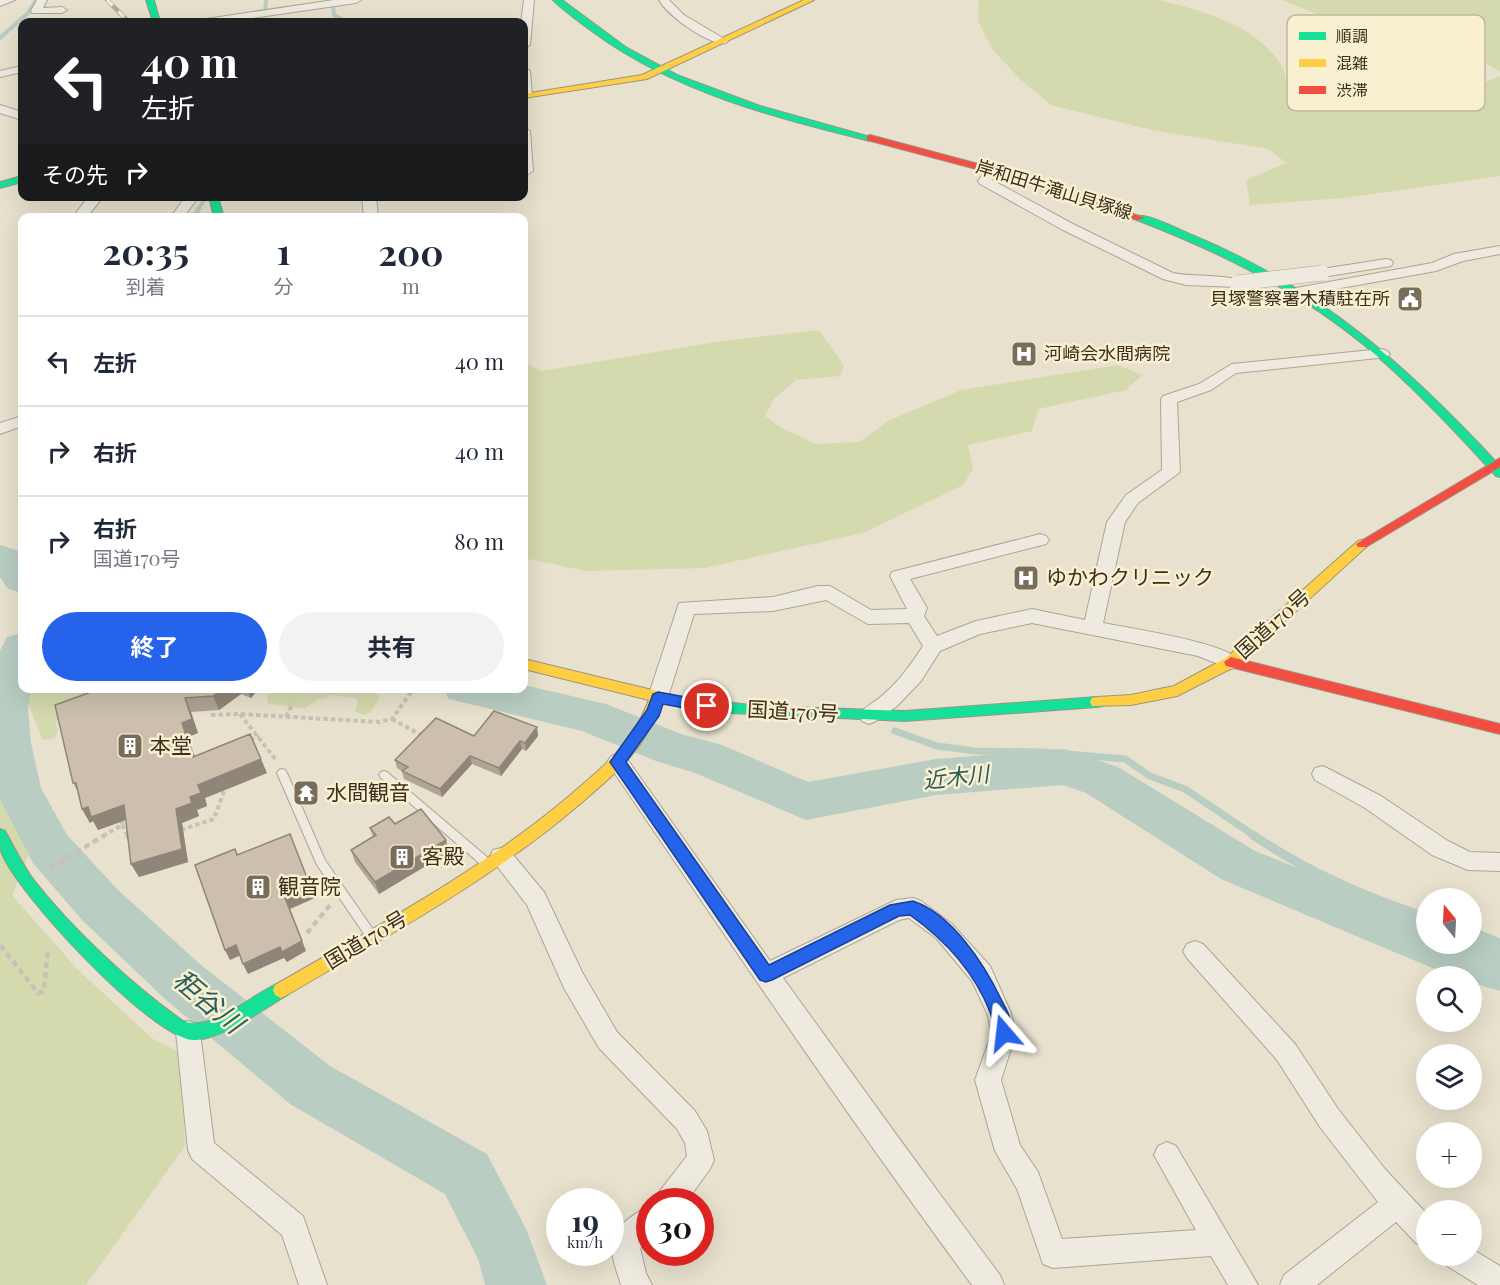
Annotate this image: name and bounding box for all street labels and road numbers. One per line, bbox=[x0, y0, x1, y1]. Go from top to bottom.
street label: 岸和田牛滝山貝塚線 bbox=[973, 154, 1135, 224]
street label: 国道170号 bbox=[1228, 581, 1315, 664]
street label: 国道170号 bbox=[746, 694, 840, 726]
street label: 国道170号 bbox=[318, 903, 412, 974]

